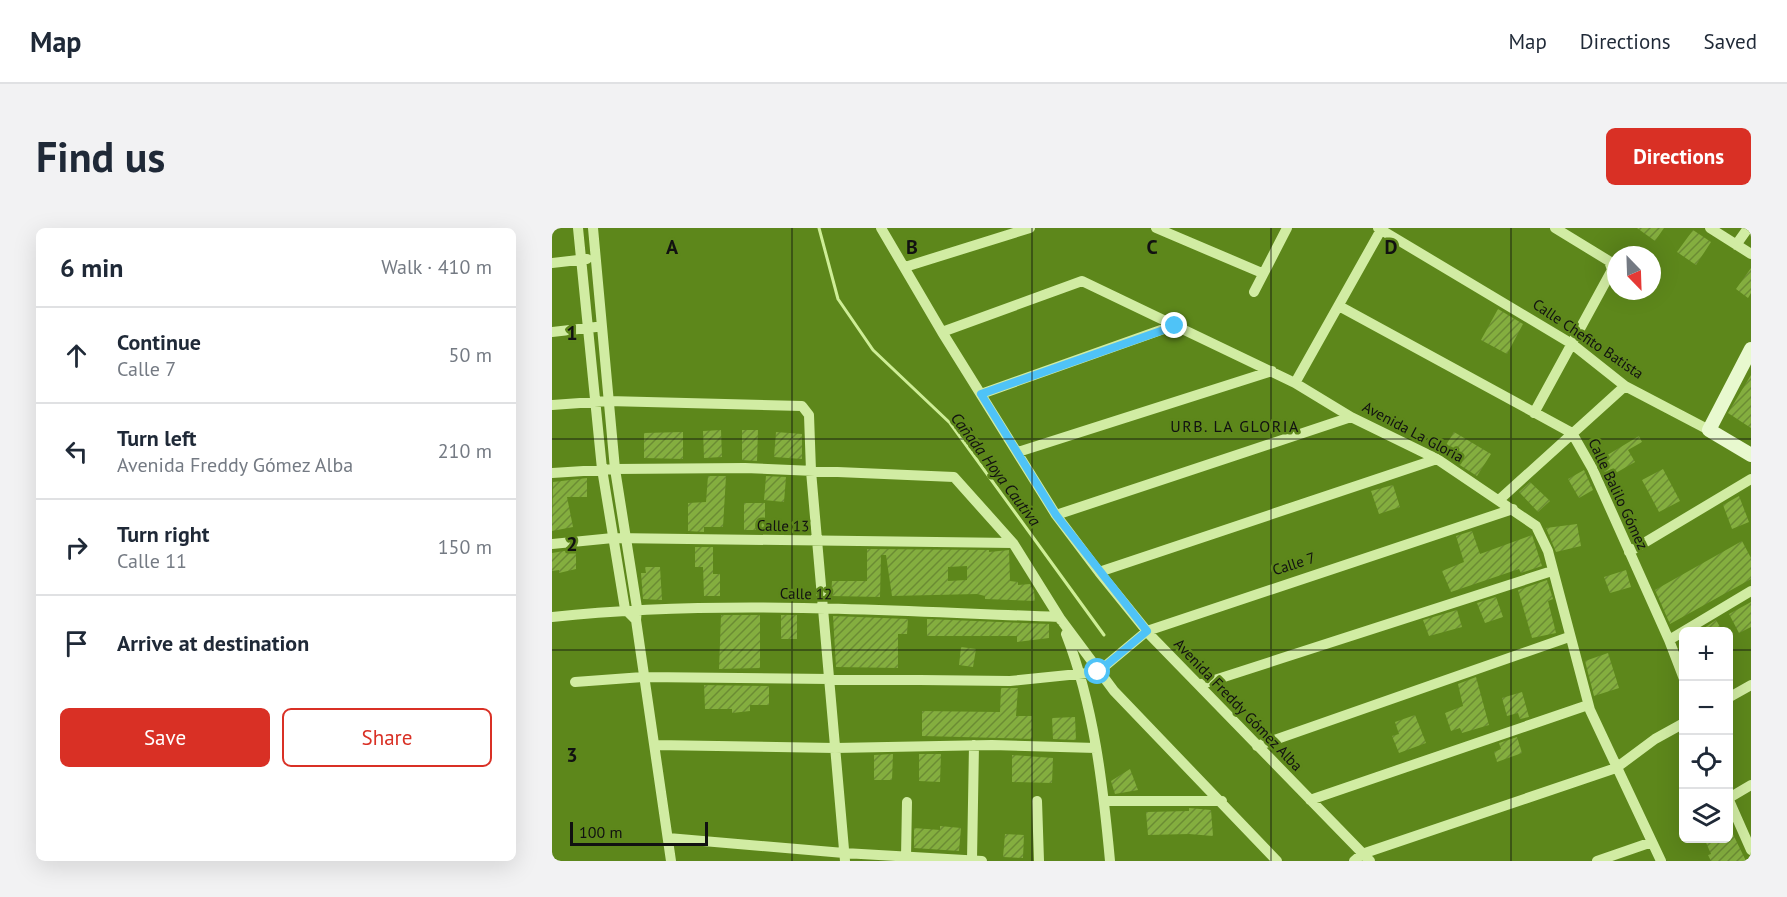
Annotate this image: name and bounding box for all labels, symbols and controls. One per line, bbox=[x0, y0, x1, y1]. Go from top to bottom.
text: Map bbox=[30, 23, 81, 60]
text: Map bbox=[1508, 28, 1547, 55]
text: Directions bbox=[1580, 28, 1671, 55]
text: Saved bbox=[1704, 28, 1757, 55]
button: Directions bbox=[1606, 128, 1751, 185]
text: Find us bbox=[36, 129, 165, 184]
text: A bbox=[666, 234, 679, 260]
text: B bbox=[906, 234, 918, 260]
text: C bbox=[1146, 234, 1158, 260]
text: D bbox=[1385, 234, 1398, 260]
north arrow bbox=[1607, 246, 1661, 300]
text: 6 min bbox=[60, 251, 123, 284]
text: Walk · 410 m bbox=[381, 254, 492, 280]
street label: Calle Chefito Batista bbox=[1529, 294, 1647, 383]
route end bbox=[1161, 312, 1187, 338]
text: 1 bbox=[566, 320, 578, 346]
text: Continue bbox=[117, 328, 201, 356]
icon: ahead bbox=[60, 339, 93, 372]
text: 50 m bbox=[449, 342, 492, 368]
text: Calle 7 bbox=[117, 356, 176, 382]
street label: Avenida La Gloria bbox=[1359, 397, 1467, 466]
water label: Cañada Hoya Cautiva bbox=[947, 408, 1045, 530]
district label: URB. LA GLORIA bbox=[1170, 416, 1300, 436]
text: Turn left bbox=[117, 424, 197, 452]
icon: left bbox=[60, 435, 93, 468]
street label: Calle Balilo Gómez bbox=[1584, 435, 1653, 553]
text: 210 m bbox=[438, 438, 492, 464]
text: Avenida Freddy Gómez Alba bbox=[117, 452, 353, 478]
street label: Calle 13 bbox=[757, 516, 809, 535]
text: Turn right bbox=[117, 520, 209, 548]
icon: right bbox=[60, 531, 93, 564]
text: 2 bbox=[566, 531, 578, 557]
text: 150 m bbox=[438, 534, 492, 560]
text: Calle 11 bbox=[117, 548, 187, 574]
street label: Calle 7 bbox=[1270, 548, 1318, 579]
street label: Calle 12 bbox=[780, 584, 832, 603]
icon: arrive bbox=[60, 627, 93, 660]
map controls bbox=[1679, 627, 1733, 843]
button: + bbox=[1679, 627, 1733, 681]
text: Arrive at destination bbox=[117, 629, 309, 657]
street label: Avenida Freddy Gómez Alba bbox=[1170, 634, 1307, 775]
route start bbox=[1084, 658, 1110, 684]
button: − bbox=[1679, 681, 1733, 735]
button: Save bbox=[60, 708, 270, 767]
button: Share bbox=[282, 708, 492, 767]
button: locate bbox=[1679, 735, 1733, 789]
text: 3 bbox=[566, 742, 578, 768]
button: layers bbox=[1679, 789, 1733, 843]
scale bar bbox=[570, 819, 708, 846]
text: 100 m bbox=[579, 822, 622, 842]

